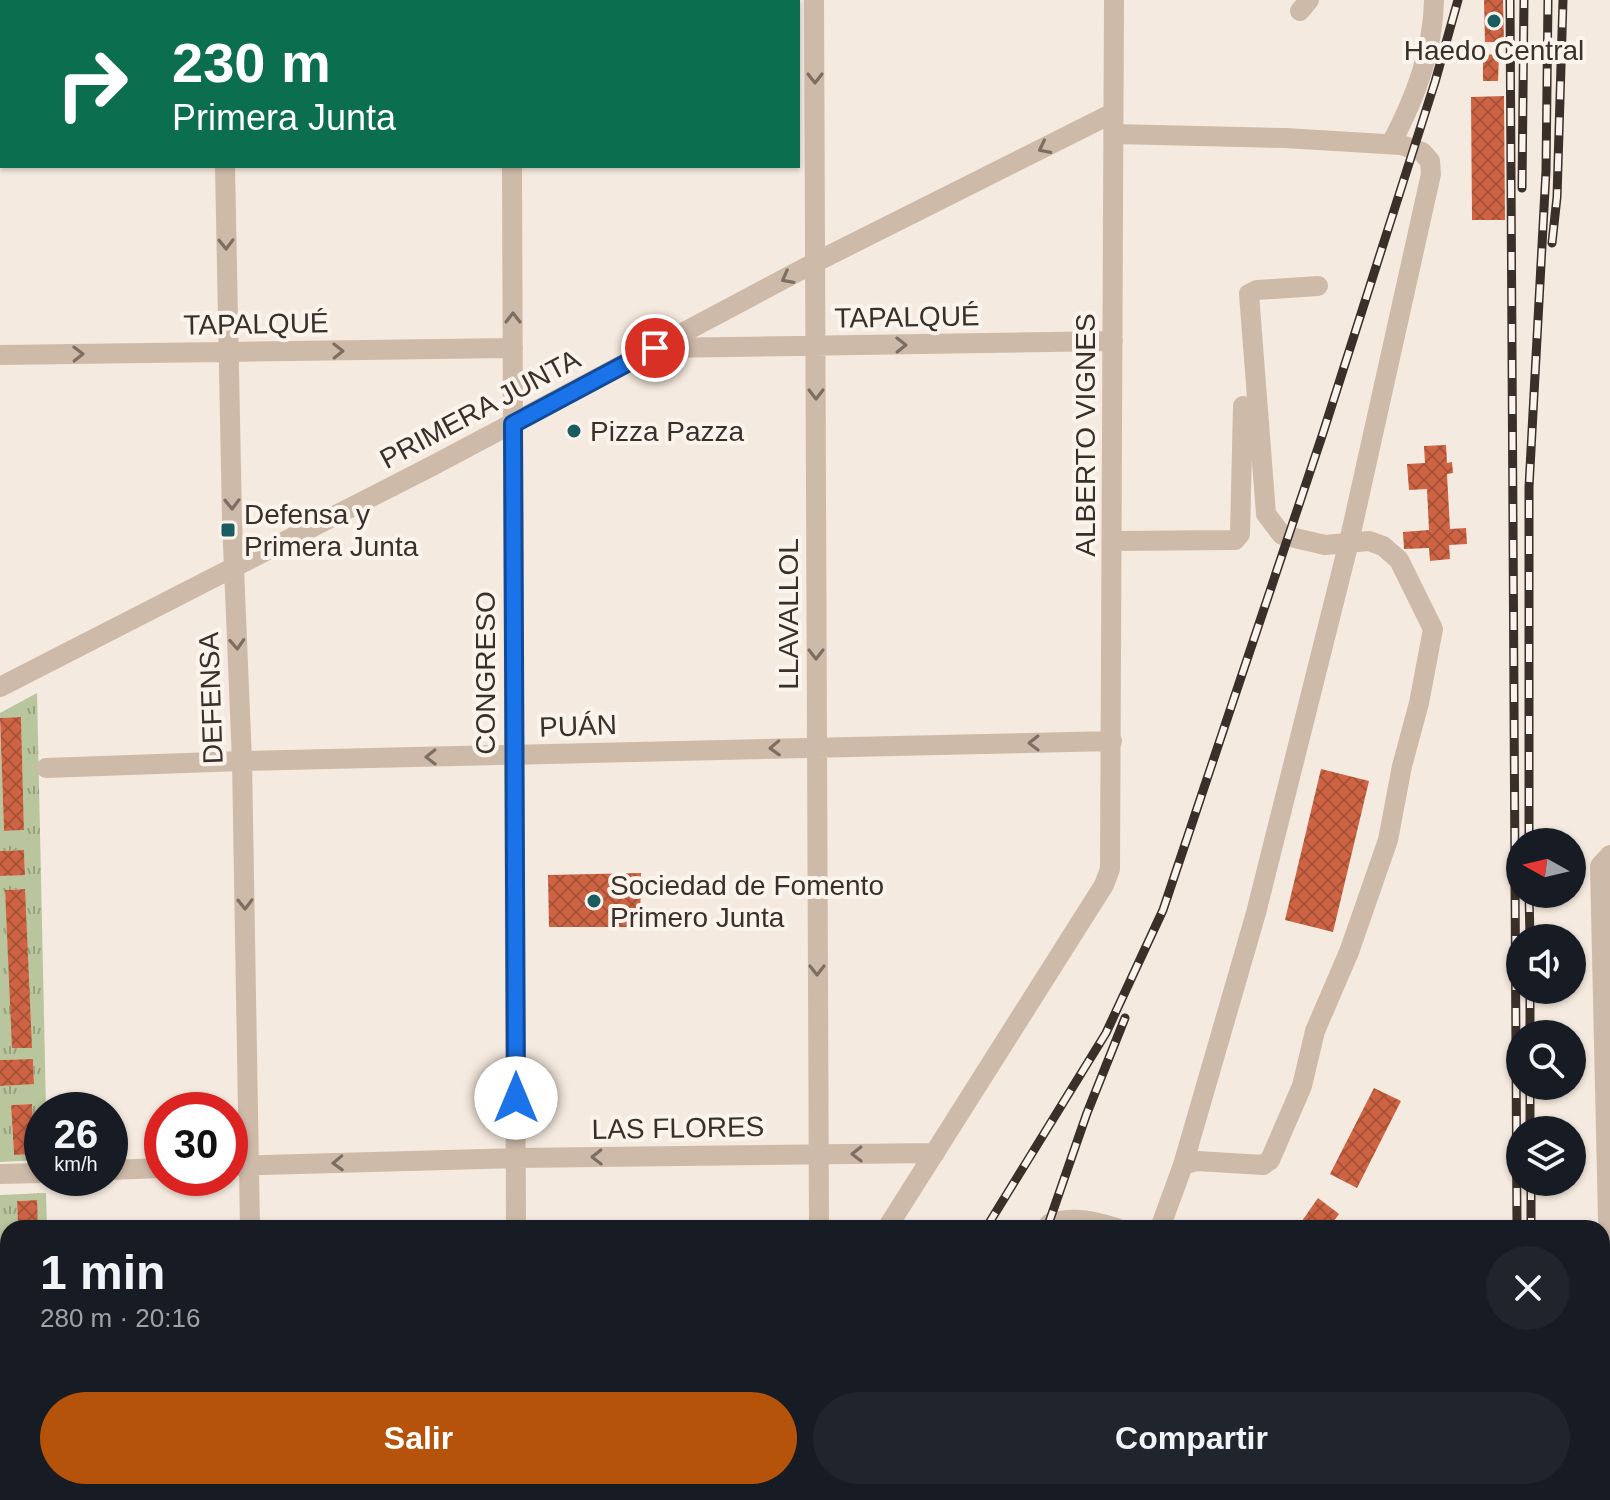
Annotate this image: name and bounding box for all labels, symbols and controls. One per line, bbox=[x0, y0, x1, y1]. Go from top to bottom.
marker: Haedo Central bbox=[1485, 12, 1503, 30]
text: 230 m bbox=[172, 31, 331, 94]
icon: right bbox=[40, 32, 144, 136]
place label: Haedo Central bbox=[1404, 35, 1584, 66]
one-way arrow bbox=[806, 72, 824, 85]
text: Primera Junta bbox=[172, 97, 396, 138]
one-way arrow bbox=[1037, 138, 1052, 154]
one-way arrow bbox=[218, 238, 235, 251]
one-way arrow bbox=[781, 268, 795, 284]
street label: TAPALQUÉ bbox=[834, 300, 980, 334]
street label: TAPALQUÉ bbox=[183, 307, 329, 341]
one-way arrow bbox=[504, 311, 522, 324]
street label: ALBERTO VIGNES bbox=[1070, 313, 1101, 557]
pin bbox=[621, 314, 689, 382]
icon: arrive bbox=[633, 326, 677, 370]
one-way arrow bbox=[895, 336, 908, 354]
one-way arrow bbox=[332, 342, 345, 360]
street label: PRIMERA JUNTA bbox=[375, 343, 586, 475]
one-way arrow bbox=[72, 346, 85, 363]
one-way arrow bbox=[807, 388, 825, 401]
place label: Pizza Pazza bbox=[590, 416, 744, 447]
marker: Pizza Pazza bbox=[565, 422, 583, 440]
one-way arrow bbox=[223, 498, 240, 511]
place label: Defensa y Primera Junta bbox=[244, 499, 419, 562]
marker: Defensa y Primera Junta bbox=[219, 521, 237, 539]
street label: LLAVALLOL bbox=[773, 538, 804, 690]
street label: CONGRESO bbox=[470, 591, 501, 755]
street label: DEFENSA bbox=[193, 631, 229, 765]
one-way arrow bbox=[229, 638, 246, 651]
one-way arrow bbox=[807, 648, 825, 661]
street label: PUÁN bbox=[539, 709, 617, 743]
one-way arrow bbox=[1027, 734, 1040, 751]
one-way arrow bbox=[768, 739, 781, 756]
one-way arrow bbox=[424, 748, 437, 766]
north arrow bbox=[1506, 828, 1586, 908]
map controls bbox=[1506, 828, 1586, 1196]
place label: Sociedad de Fomento Primero Junta bbox=[610, 870, 884, 933]
marker: Sociedad de Fomento Primero Junta bbox=[585, 892, 603, 910]
one-way arrow bbox=[236, 898, 253, 911]
button: sound bbox=[1506, 924, 1586, 1004]
one-way arrow bbox=[808, 964, 826, 977]
button: search bbox=[1506, 1020, 1586, 1100]
position arrow bbox=[474, 1056, 558, 1140]
speed limit sign: 30 bbox=[144, 1092, 248, 1196]
street label: LAS FLORES bbox=[591, 1111, 765, 1145]
text: 26 bbox=[54, 1112, 98, 1156]
button: layers bbox=[1506, 1116, 1586, 1196]
one-way arrow bbox=[850, 1145, 863, 1163]
one-way arrow bbox=[590, 1148, 603, 1166]
text: km/h bbox=[54, 1153, 98, 1175]
one-way arrow bbox=[331, 1154, 344, 1172]
text: 1 min bbox=[40, 1246, 165, 1299]
button: close bbox=[1486, 1246, 1570, 1330]
text: 280 m · 20:16 bbox=[40, 1303, 200, 1333]
button: Salir bbox=[40, 1392, 797, 1484]
button: Compartir bbox=[813, 1392, 1570, 1484]

